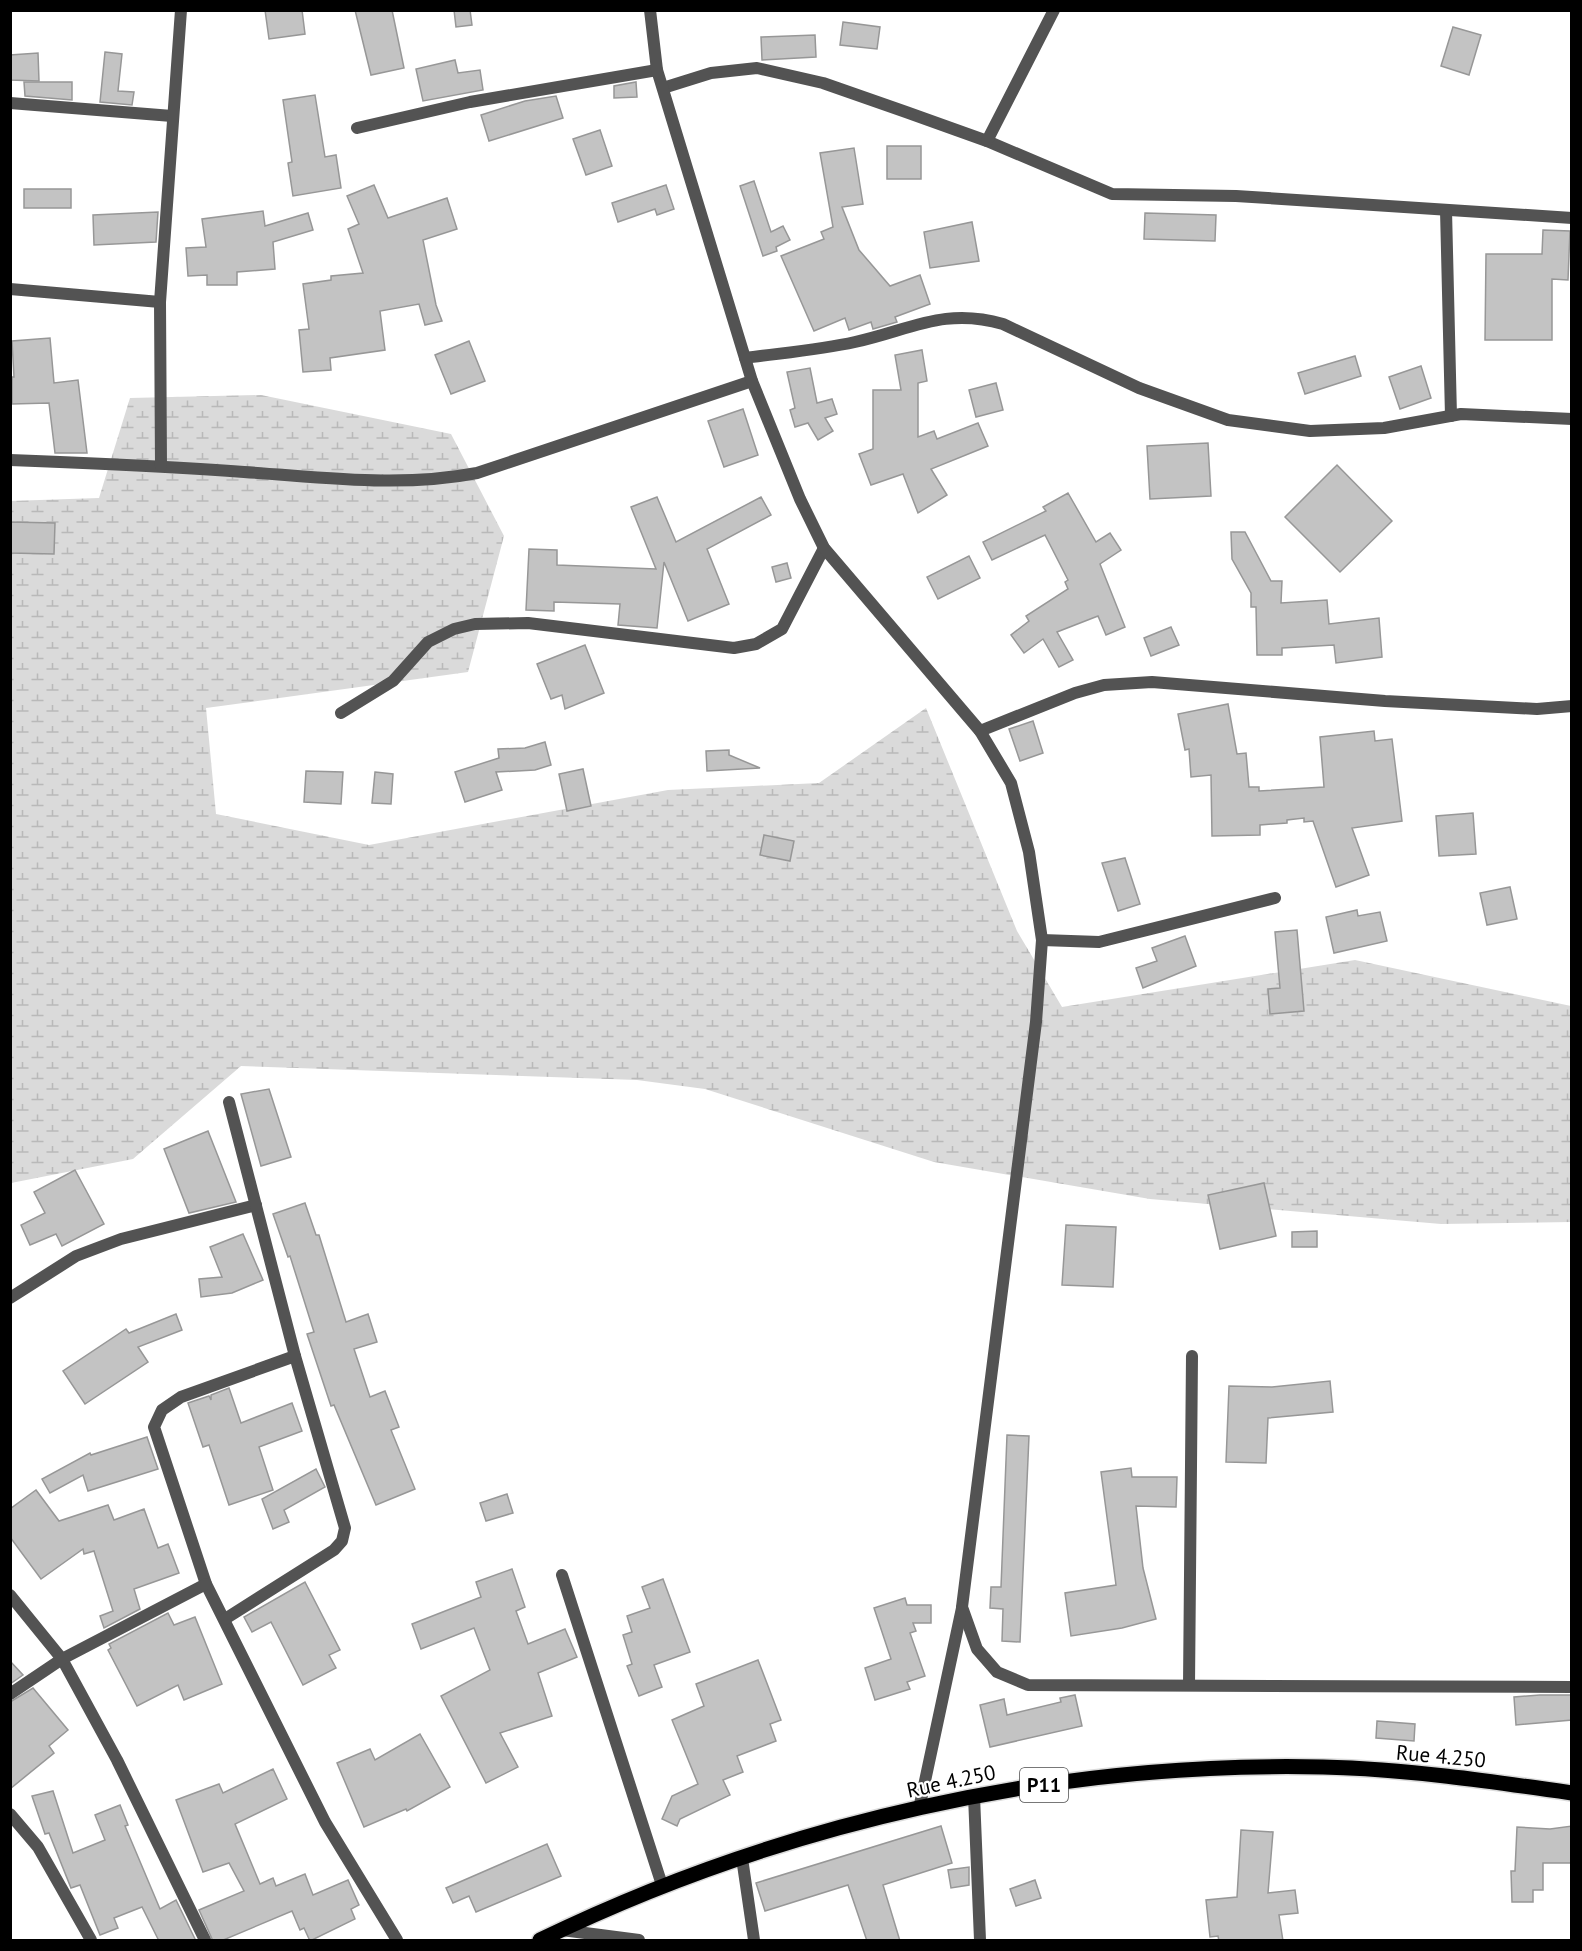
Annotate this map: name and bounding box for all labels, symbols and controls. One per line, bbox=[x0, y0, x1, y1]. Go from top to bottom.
street label: Rue 4.250 bbox=[1395, 1739, 1487, 1773]
street label: Rue 4.250 bbox=[904, 1758, 998, 1804]
road number: P11 bbox=[1020, 1768, 1068, 1802]

